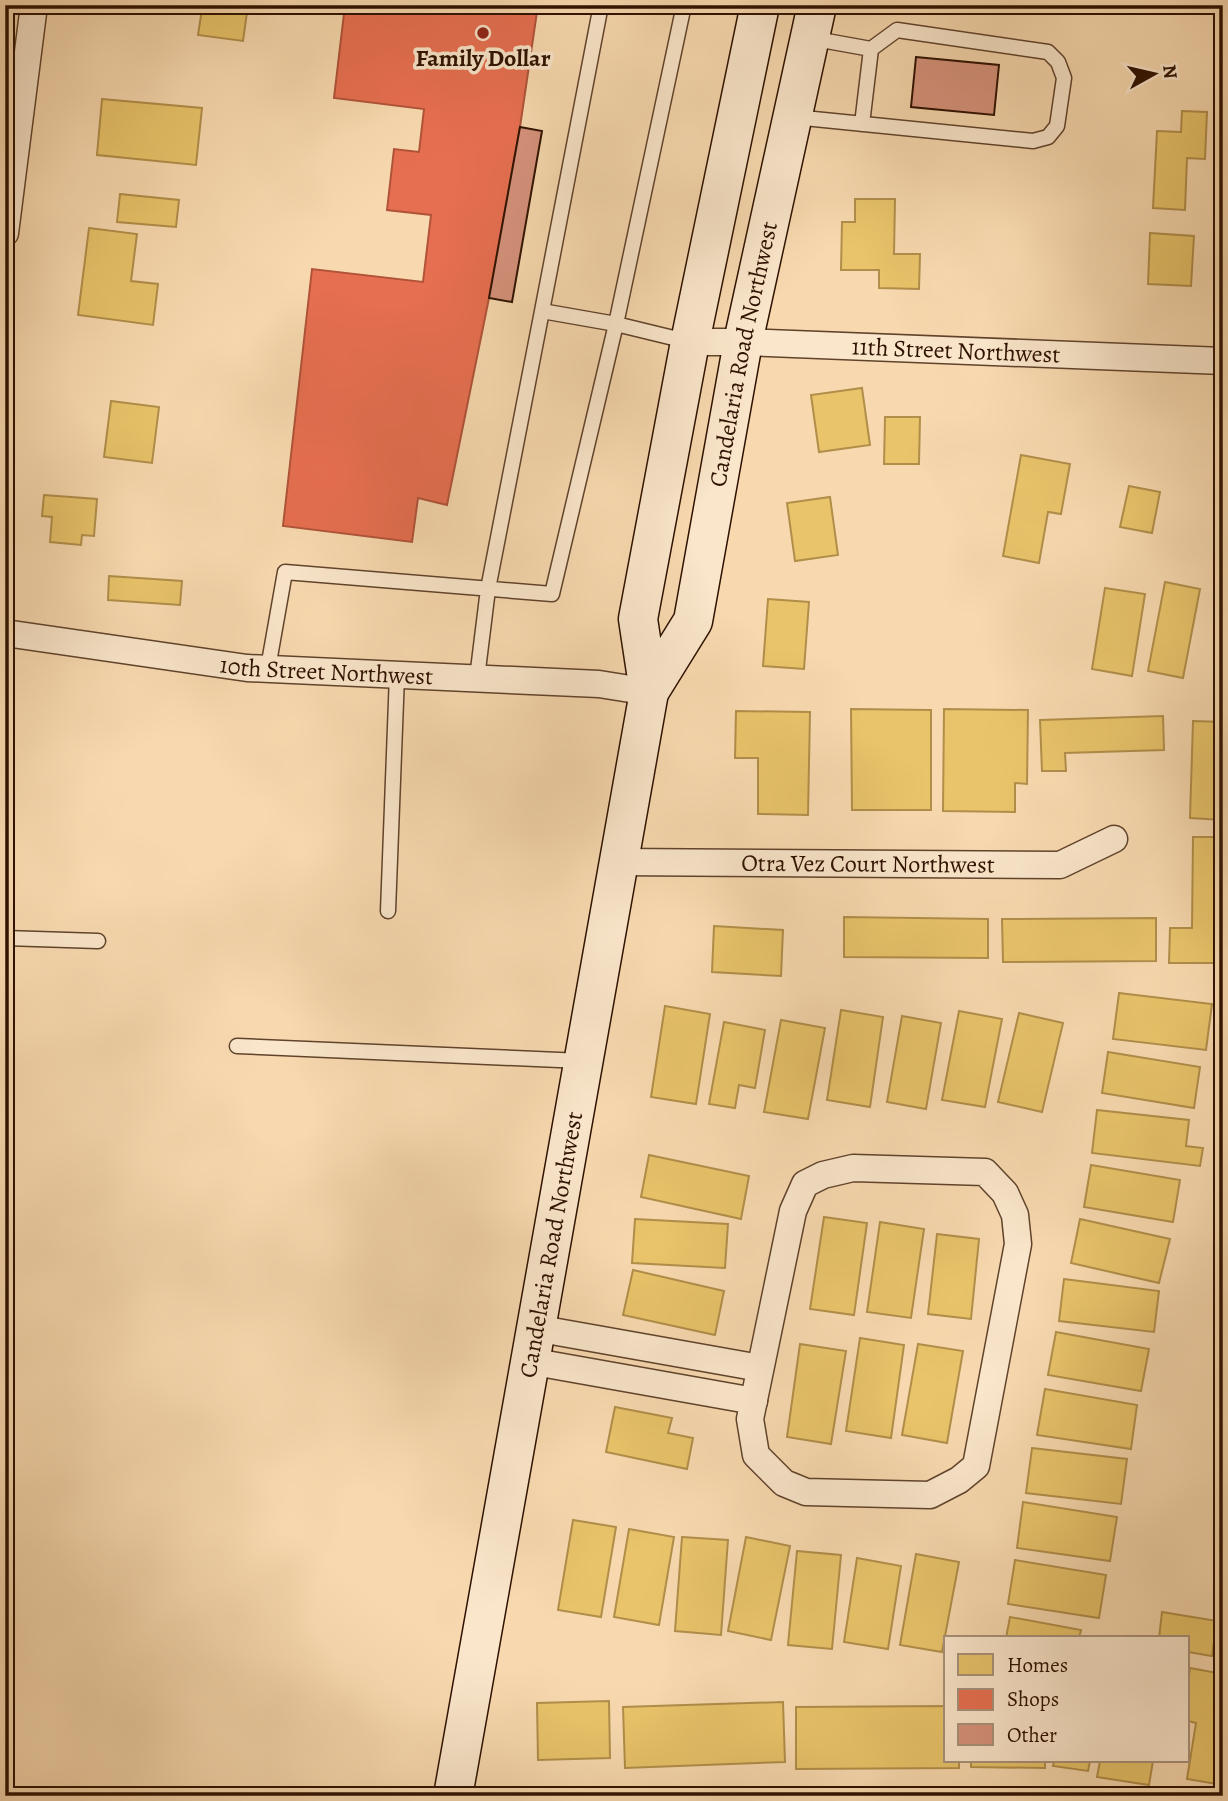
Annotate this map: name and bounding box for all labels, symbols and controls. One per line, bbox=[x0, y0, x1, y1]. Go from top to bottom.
marker: Family Dollar bbox=[475, 25, 491, 41]
north arrow bbox=[1120, 38, 1190, 108]
place label: Family Dollar bbox=[415, 42, 551, 74]
text: N bbox=[1156, 63, 1184, 81]
street label: Candelaria Road Northwest bbox=[701, 218, 785, 489]
street label: 11th Street Northwest bbox=[851, 330, 1061, 371]
street label: 10th Street Northwest bbox=[218, 648, 434, 692]
street label: Otra Vez Court Northwest bbox=[741, 847, 995, 881]
street label: Candelaria Road Northwest bbox=[512, 1109, 590, 1380]
legend bbox=[944, 1636, 1190, 1762]
text: Homes bbox=[1007, 1651, 1068, 1679]
text: Shops bbox=[1007, 1685, 1059, 1713]
text: Other bbox=[1007, 1721, 1057, 1749]

